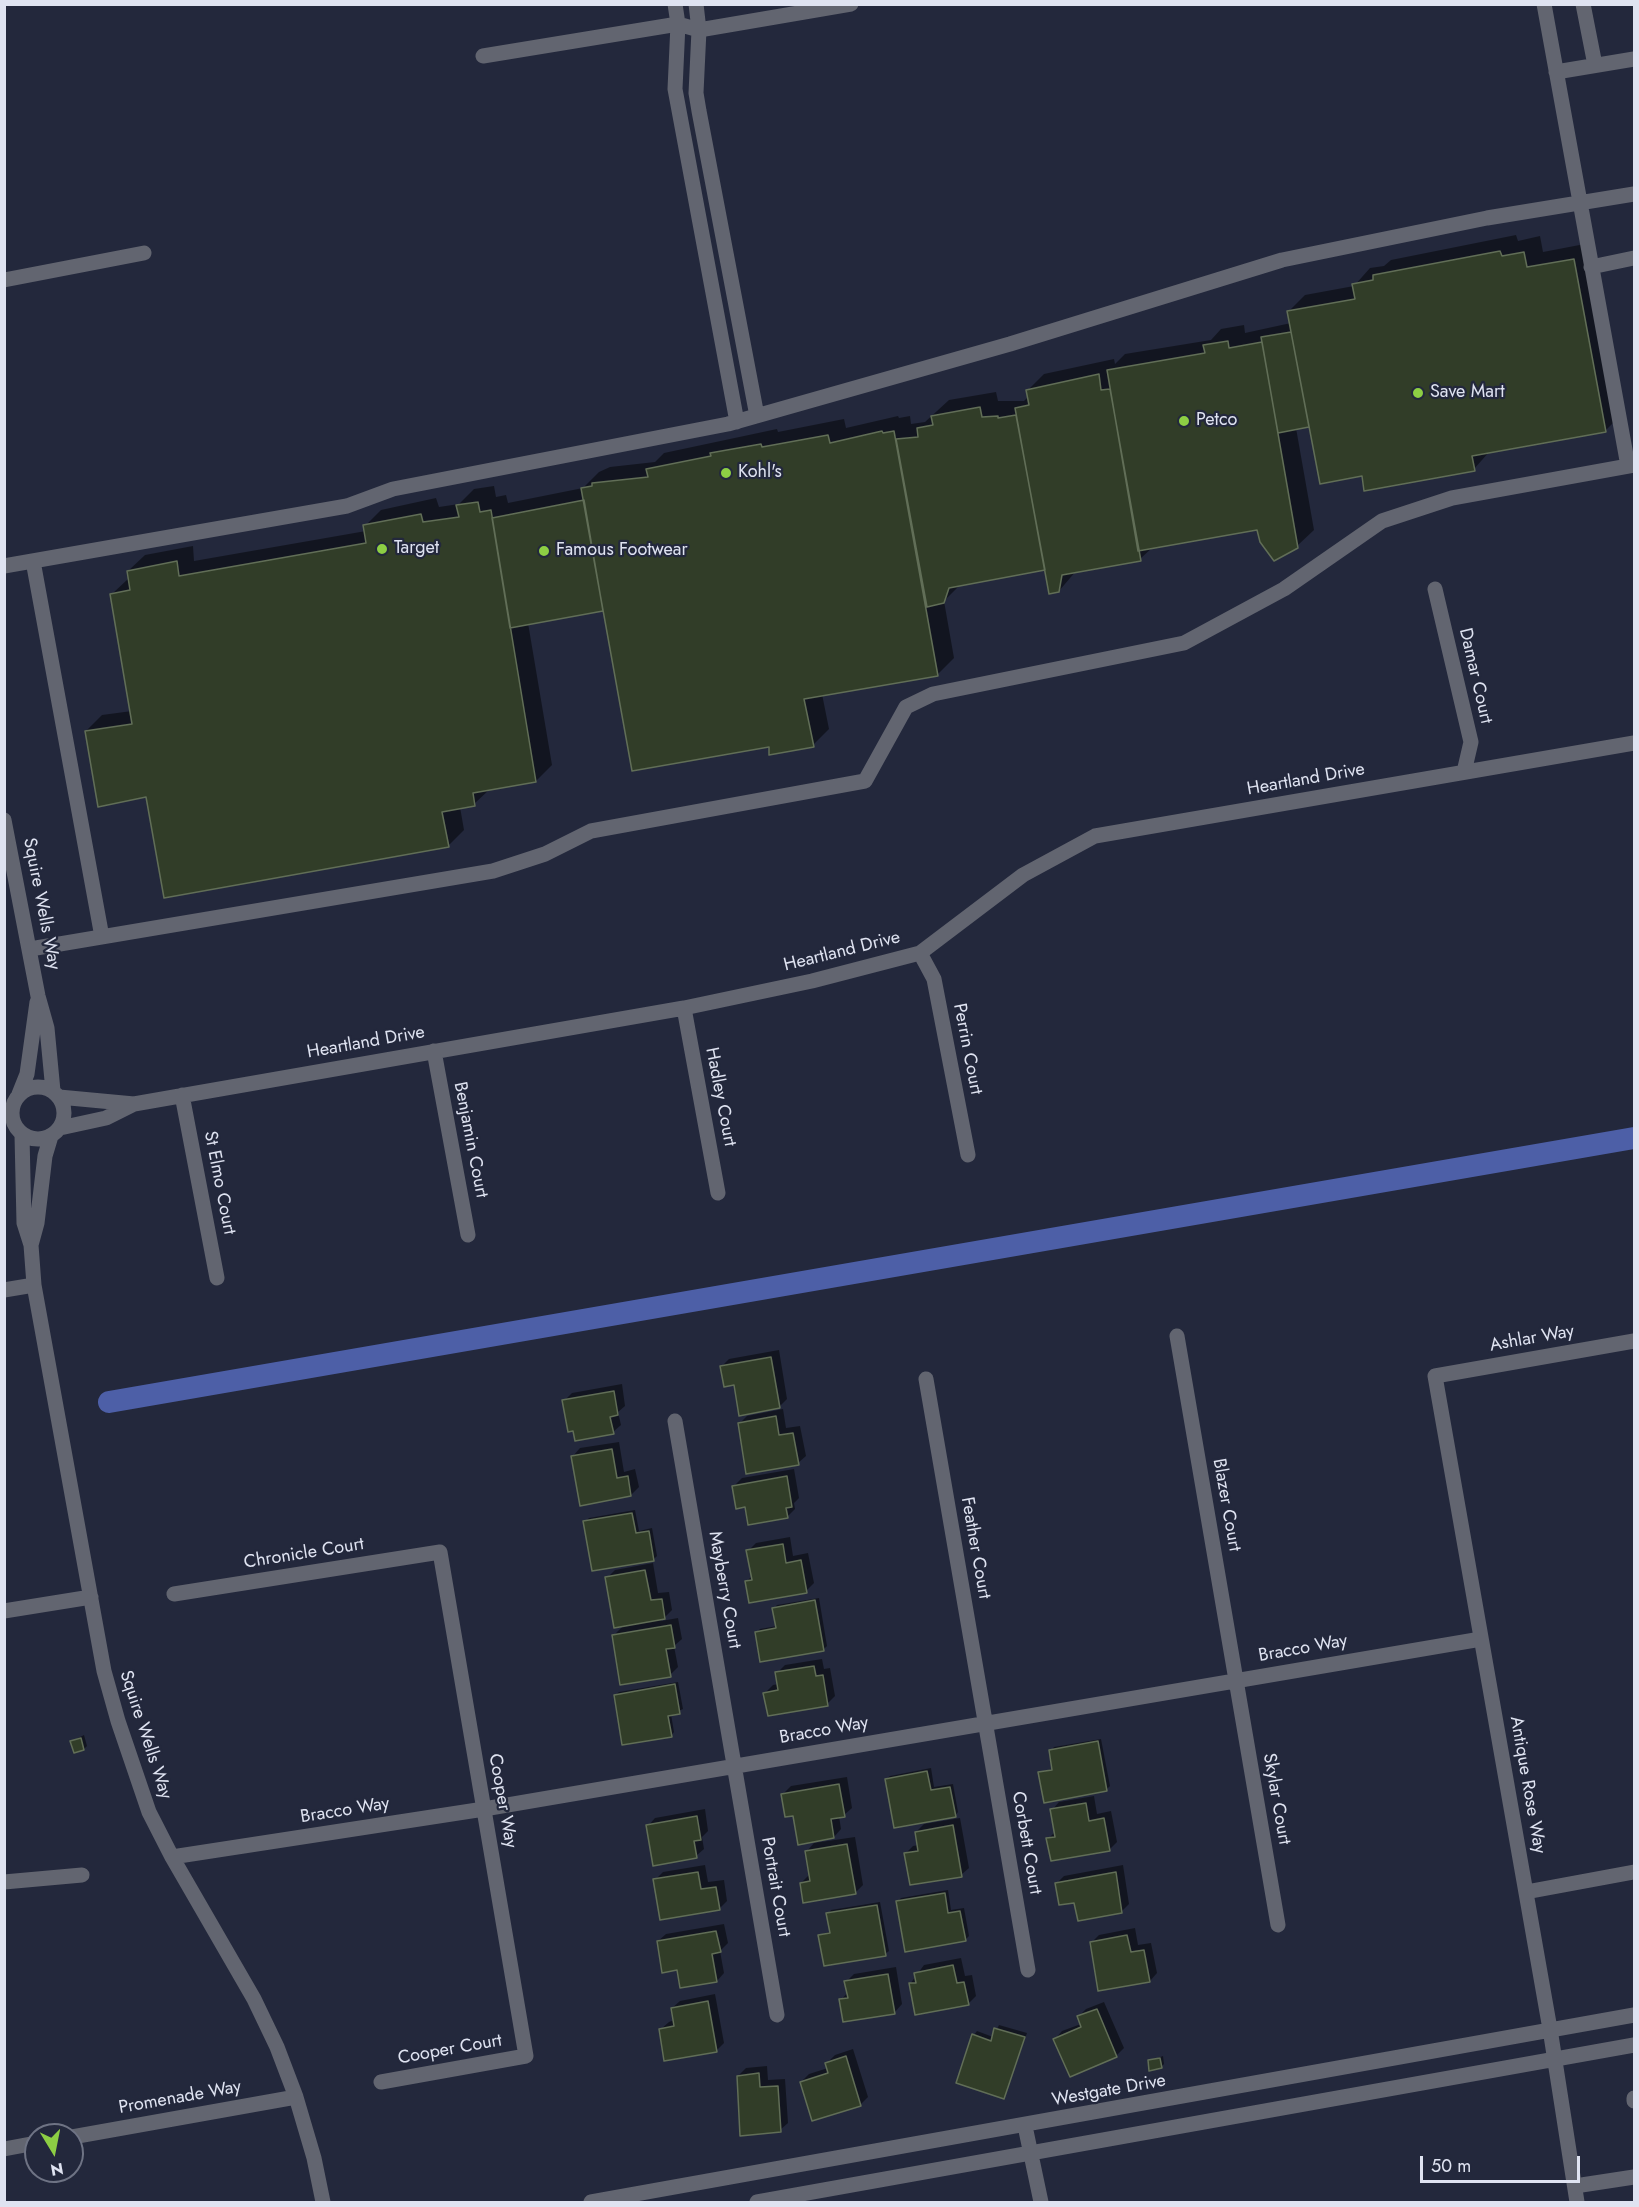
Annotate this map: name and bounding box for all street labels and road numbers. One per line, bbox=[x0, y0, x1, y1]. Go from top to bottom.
street label: Damar Court bbox=[1454, 626, 1496, 726]
street label: Heartland Drive bbox=[1245, 759, 1367, 801]
street label: Squire Wells Way bbox=[18, 836, 64, 972]
street label: Heartland Drive bbox=[782, 927, 902, 977]
street label: Perrin Court bbox=[948, 1002, 986, 1096]
street label: Heartland Drive bbox=[305, 1022, 427, 1064]
street label: Hadley Court bbox=[700, 1046, 740, 1148]
street label: Benjamin Court bbox=[448, 1080, 492, 1200]
street label: St Elmo Court bbox=[198, 1129, 240, 1237]
street label: Ashlar Way bbox=[1488, 1321, 1576, 1357]
street label: Blazer Court bbox=[1207, 1457, 1245, 1553]
street label: Feather Court bbox=[955, 1495, 995, 1601]
street label: Mayberry Court bbox=[703, 1530, 745, 1650]
street label: Chronicle Court bbox=[242, 1534, 366, 1574]
street label: Bracco Way bbox=[1257, 1631, 1349, 1667]
street label: Squire Wells Way bbox=[114, 1668, 176, 1802]
street label: Bracco Way bbox=[778, 1713, 870, 1749]
street label: Antique Rose Way bbox=[1504, 1715, 1550, 1855]
street label: Cooper Way bbox=[483, 1752, 521, 1850]
street label: Skylar Court bbox=[1257, 1752, 1295, 1846]
street label: Corbett Court bbox=[1006, 1790, 1046, 1896]
street label: Bracco Way bbox=[299, 1793, 391, 1829]
street label: Portrait Court bbox=[756, 1835, 794, 1939]
street label: Cooper Court bbox=[396, 2030, 504, 2070]
street label: Westgate Drive bbox=[1050, 2070, 1168, 2112]
street label: Promenade Way bbox=[117, 2077, 243, 2119]

